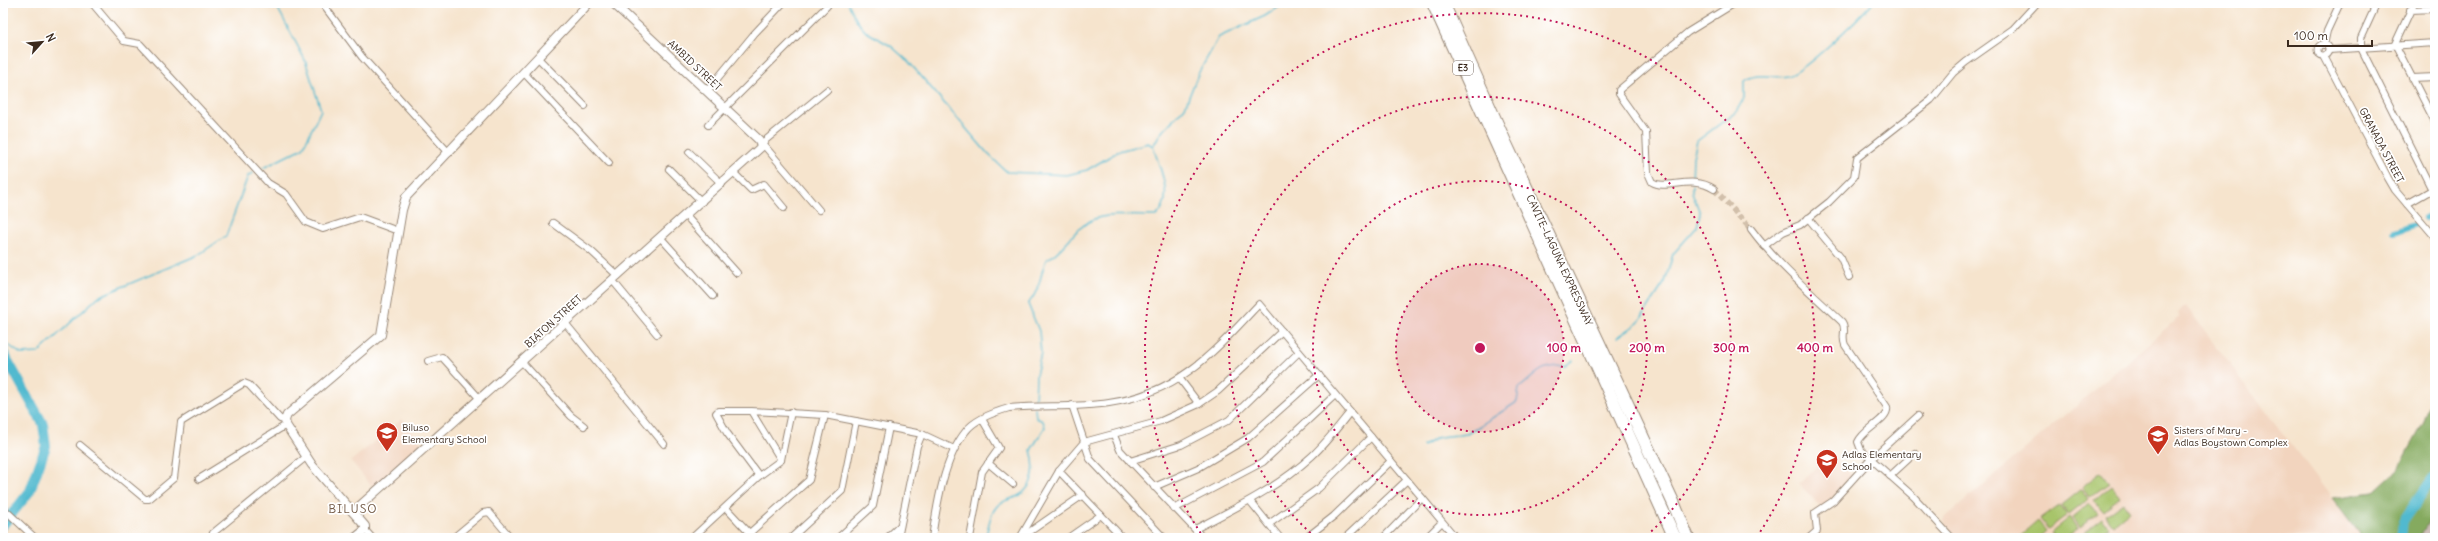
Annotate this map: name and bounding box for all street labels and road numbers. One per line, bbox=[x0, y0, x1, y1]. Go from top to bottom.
street label: AMBID STREET bbox=[665, 37, 724, 94]
road number: E3 bbox=[1453, 61, 1473, 75]
street label: GRANADA STREET bbox=[2356, 105, 2407, 185]
street label: CAVITE–LAGUNA EXPRESSWAY bbox=[1523, 193, 1596, 328]
street label: BIATON STREET bbox=[522, 292, 585, 351]

